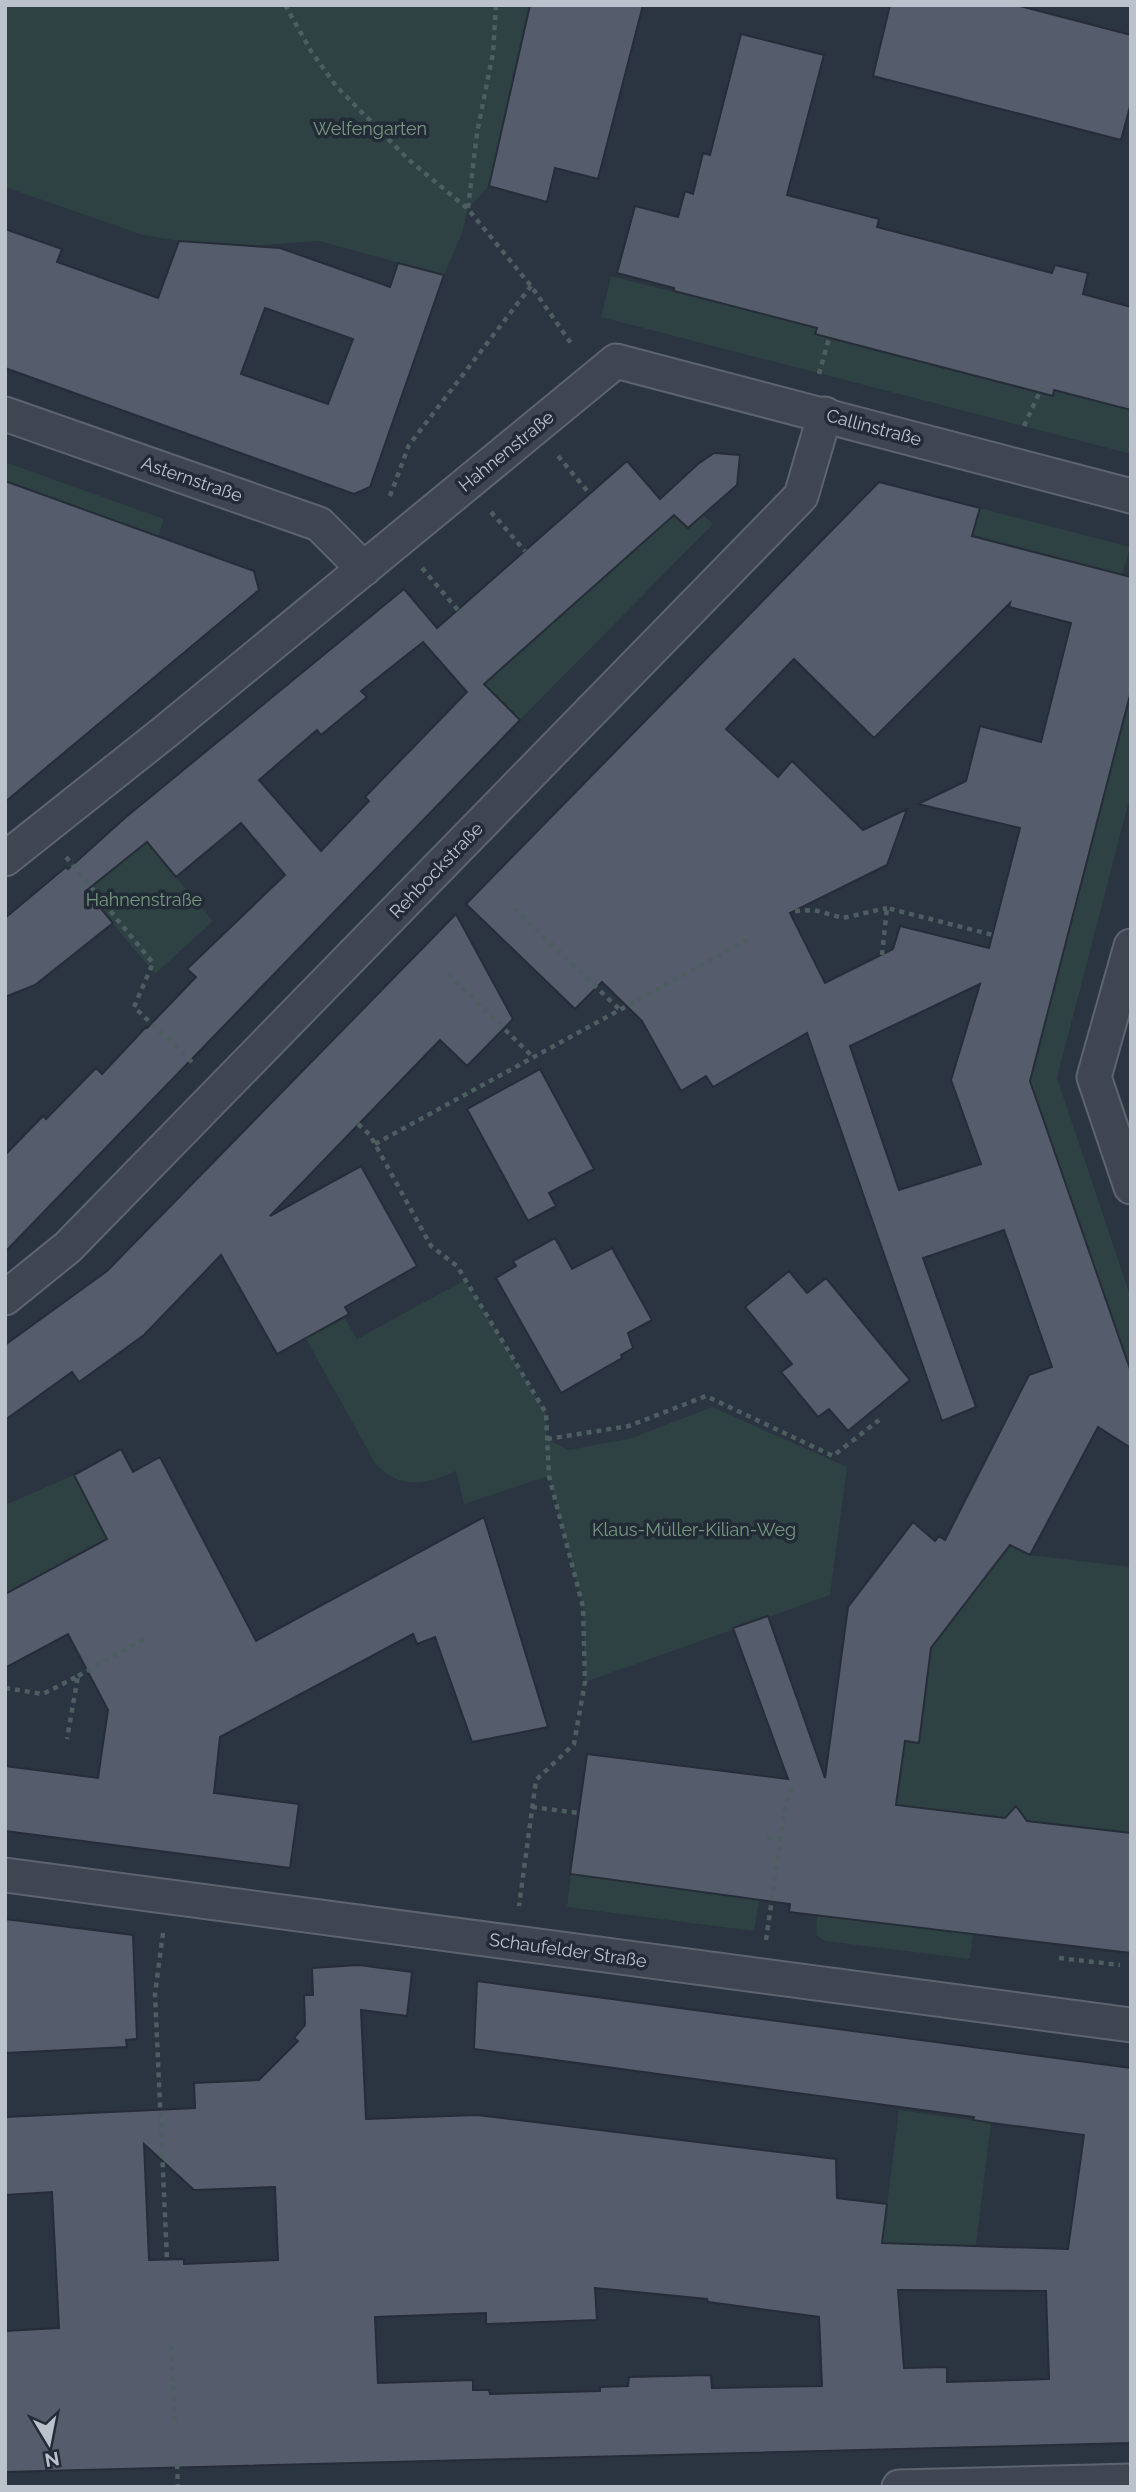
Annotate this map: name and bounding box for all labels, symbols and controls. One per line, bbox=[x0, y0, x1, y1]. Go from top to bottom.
park label: Welfengarten bbox=[313, 118, 427, 139]
street label: Callinstraße bbox=[824, 404, 924, 450]
street label: Hahnenstraße bbox=[454, 406, 558, 496]
street label: Asternstraße bbox=[139, 452, 246, 506]
street label: Rehbockstraße bbox=[385, 817, 487, 922]
park label: Hahnenstraße bbox=[86, 889, 203, 910]
park label: Klaus-Müller-Kilian-Weg bbox=[592, 1519, 796, 1540]
street label: Schaufelder Straße bbox=[488, 1929, 648, 1971]
north arrow bbox=[14, 2408, 84, 2478]
text: N bbox=[43, 2448, 61, 2472]

